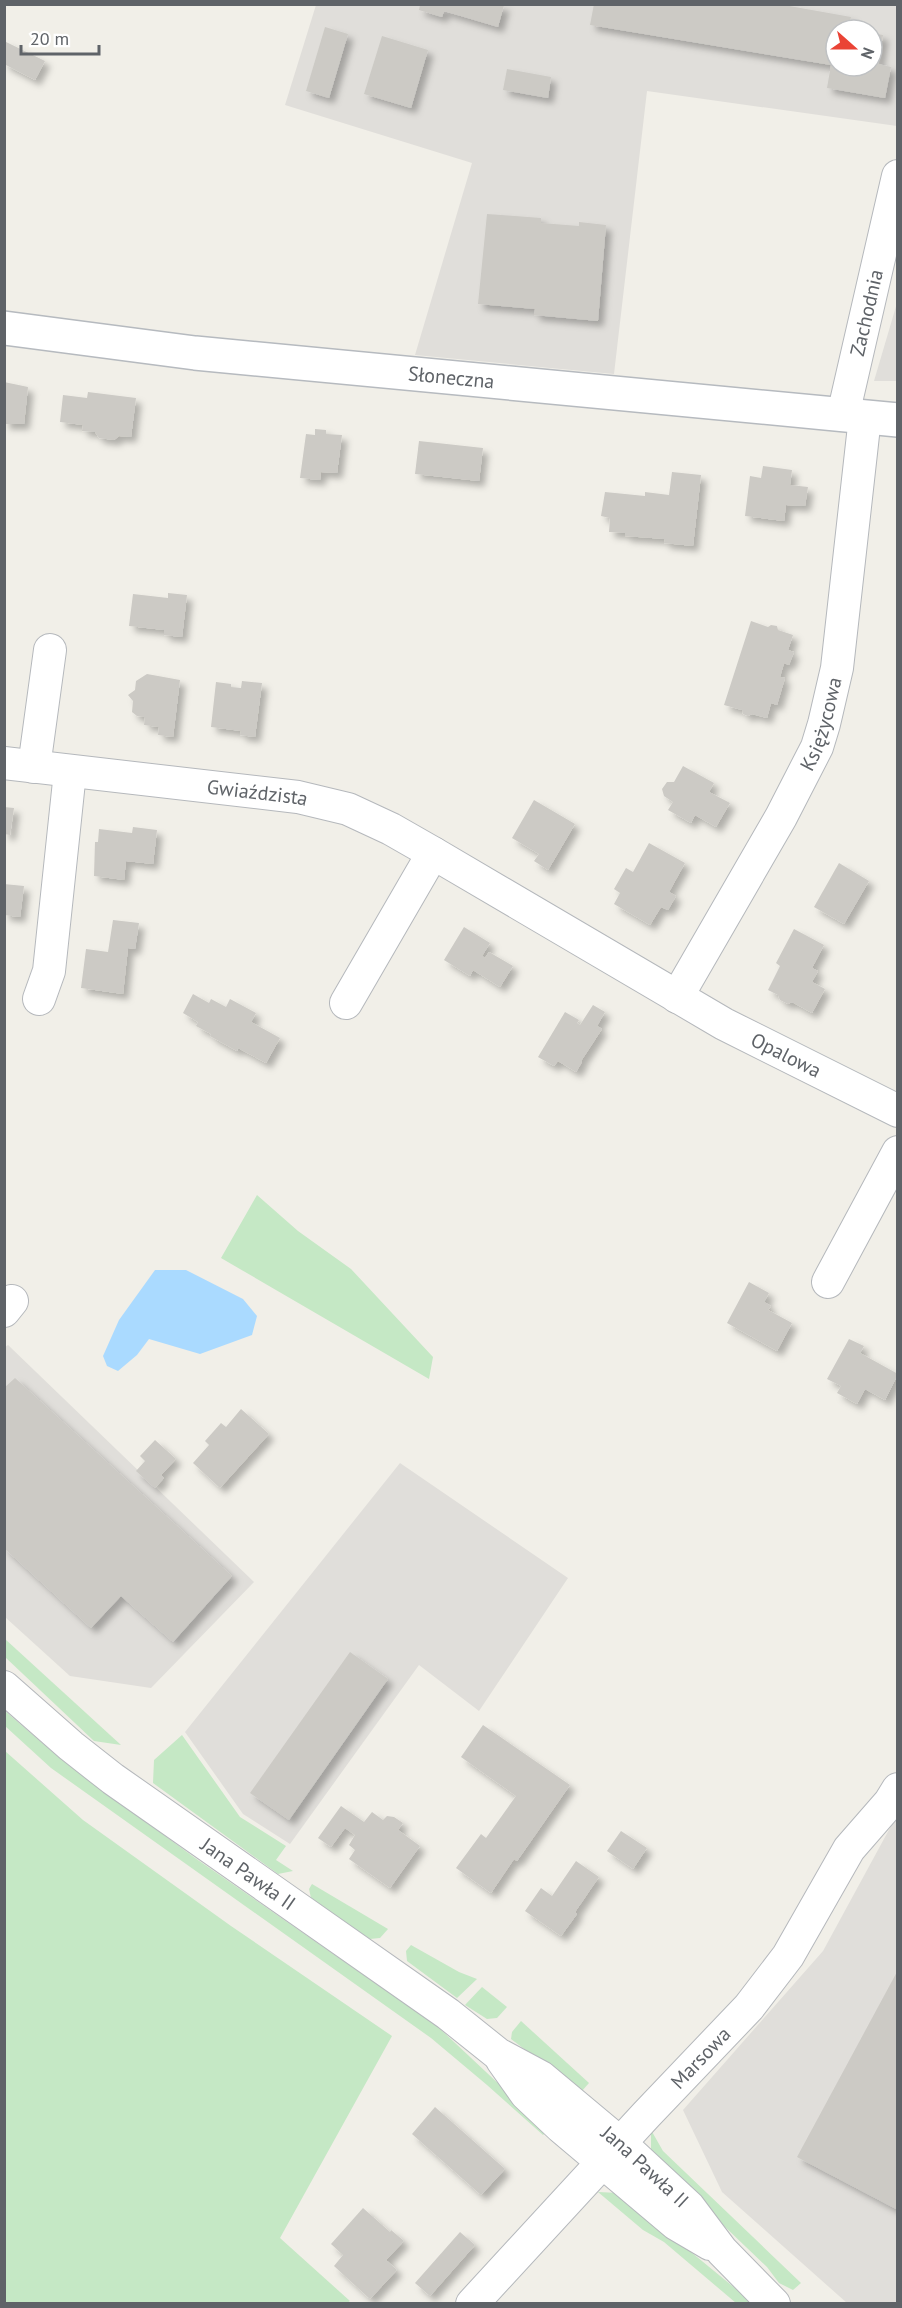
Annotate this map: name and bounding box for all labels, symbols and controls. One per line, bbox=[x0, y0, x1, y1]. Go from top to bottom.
scale bar bbox=[21, 18, 99, 56]
north arrow bbox=[824, 18, 884, 78]
text: 20 m bbox=[30, 27, 69, 50]
text: N bbox=[857, 45, 879, 62]
street label: Zachodnia bbox=[844, 267, 889, 359]
street label: Słoneczna bbox=[407, 360, 496, 394]
street label: Księżycowa bbox=[794, 674, 847, 775]
street label: Gwiaździsta bbox=[205, 774, 311, 812]
street label: Opalowa bbox=[746, 1027, 826, 1083]
street label: Jana Pawła II bbox=[195, 1831, 301, 1916]
street label: Marsowa bbox=[665, 2021, 736, 2094]
street label: Jana Pawła II bbox=[595, 2119, 694, 2213]

